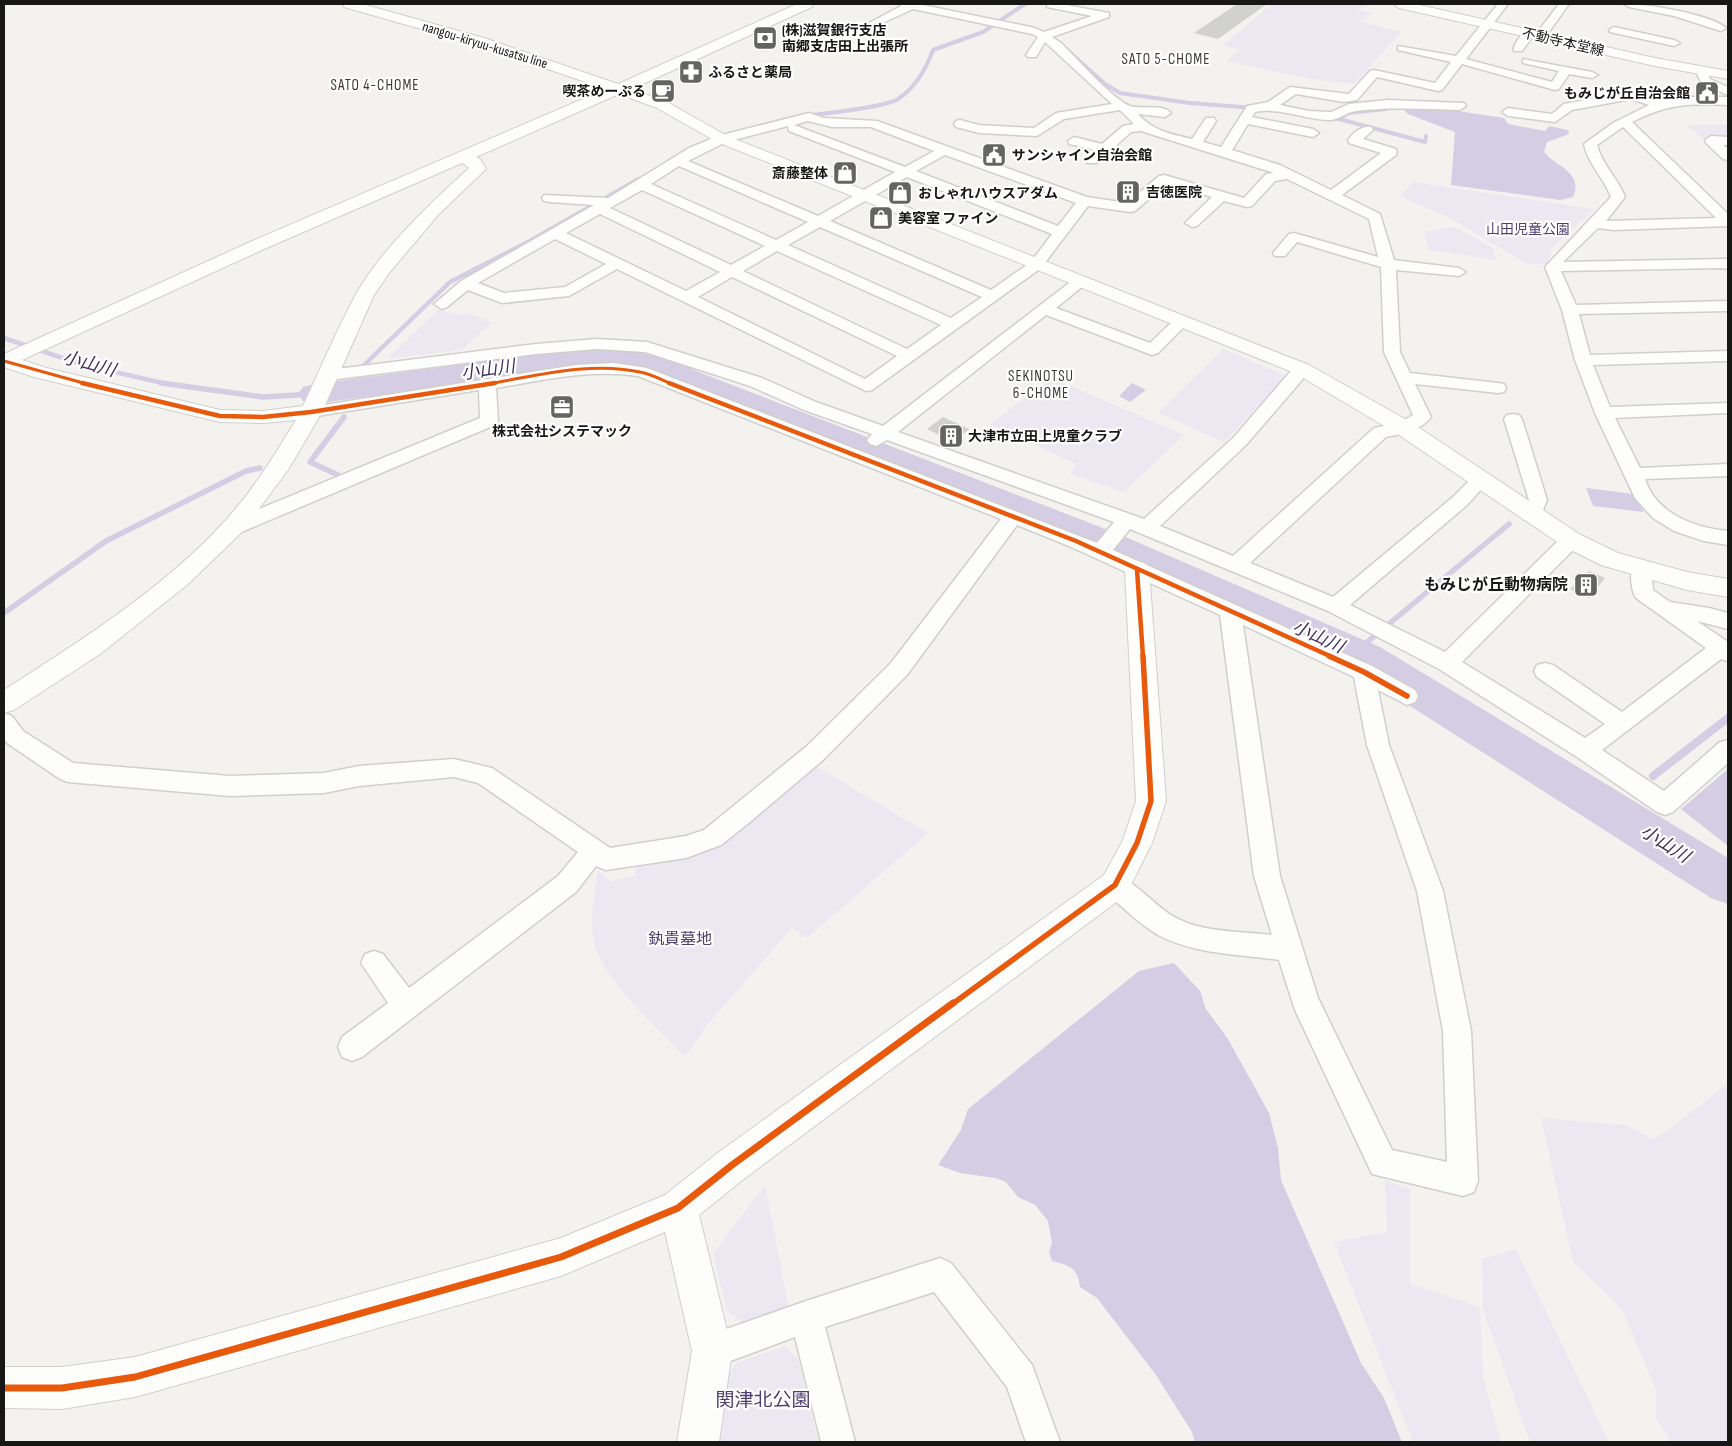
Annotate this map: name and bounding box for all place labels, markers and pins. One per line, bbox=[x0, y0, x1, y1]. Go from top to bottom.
place label: (株)滋賀銀行支店 南郷支店田上出張所 bbox=[782, 22, 908, 55]
bank icon: (株)滋賀銀行支店 南郷支店田上出張所 bbox=[752, 25, 778, 51]
pharmacy icon: ふるさと薬局 bbox=[678, 59, 704, 85]
place label: ふるさと薬局 bbox=[708, 64, 792, 81]
cafe icon: 喫茶めーぷる bbox=[650, 78, 676, 104]
public building icon: もみじが丘自治会館 bbox=[1694, 80, 1720, 106]
place label: 喫茶めーぷる bbox=[563, 83, 646, 100]
place label: もみじが丘自治会館 bbox=[1564, 85, 1690, 102]
public building icon: サンシャイン自治会館 bbox=[981, 142, 1007, 168]
place label: サンシャイン自治会館 bbox=[1012, 147, 1152, 164]
shop icon: 斎藤整体 bbox=[832, 160, 858, 186]
place label: 斎藤整体 bbox=[772, 165, 828, 182]
building icon: 吉徳医院 bbox=[1115, 179, 1141, 205]
shop icon: おしゃれハウスアダム bbox=[887, 180, 913, 206]
place label: 吉徳医院 bbox=[1146, 184, 1202, 201]
place label: おしゃれハウスアダム bbox=[918, 185, 1058, 202]
shop icon: 美容室 ファイン bbox=[868, 205, 894, 231]
place label: 美容室 ファイン bbox=[898, 210, 998, 227]
office icon: 株式会社システマック bbox=[549, 394, 575, 420]
place label: 株式会社システマック bbox=[492, 423, 632, 440]
building icon: 大津市立田上児童クラブ bbox=[938, 423, 964, 449]
place label: 大津市立田上児童クラブ bbox=[968, 428, 1122, 445]
building icon: もみじが丘動物病院 bbox=[1573, 572, 1599, 598]
place label: もみじが丘動物病院 bbox=[1424, 576, 1568, 595]

